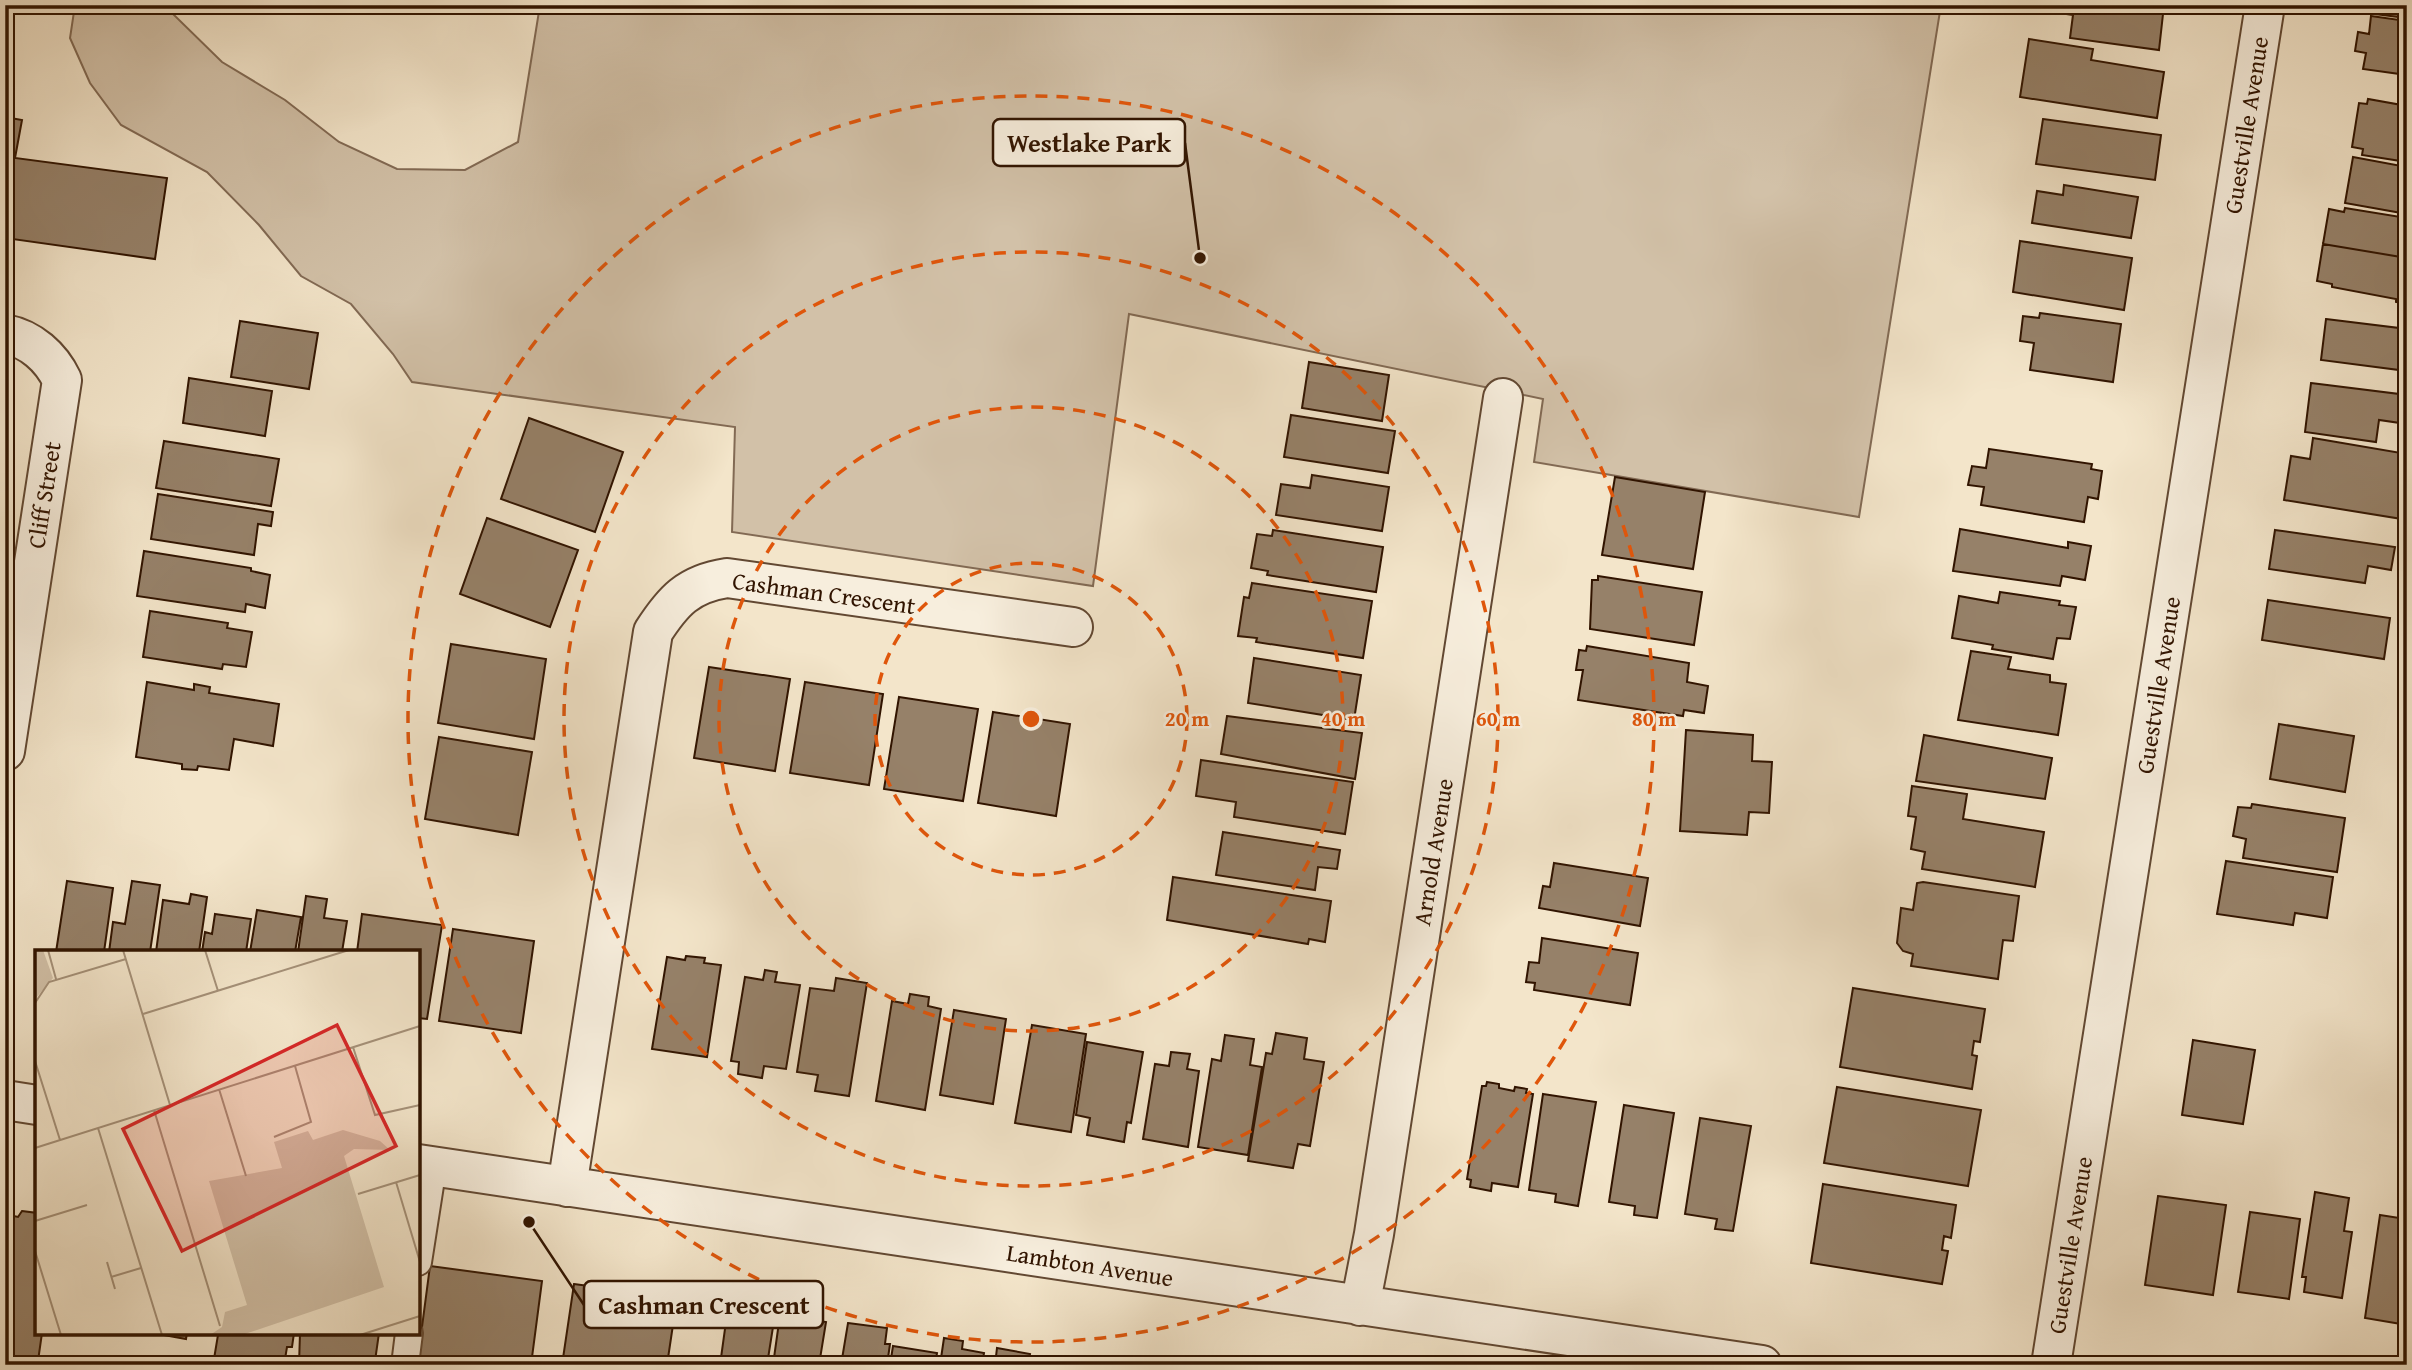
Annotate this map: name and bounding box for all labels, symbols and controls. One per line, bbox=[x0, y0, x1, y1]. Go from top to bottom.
street label: Guestville Avenue bbox=[2215, 34, 2277, 216]
callout: Westlake Park bbox=[993, 119, 1185, 166]
text: Westlake Park bbox=[1007, 123, 1171, 162]
street label: Cliff Street bbox=[18, 438, 70, 551]
street label: Cashman Crescent bbox=[730, 563, 918, 623]
street label: Guestville Avenue bbox=[2127, 594, 2189, 776]
text: 20 m bbox=[1165, 703, 1209, 734]
text: 40 m bbox=[1321, 703, 1365, 734]
text: 60 m bbox=[1476, 703, 1520, 734]
text: 80 m bbox=[1632, 703, 1676, 734]
centre of rings bbox=[1019, 707, 1043, 731]
street label: Arnold Avenue bbox=[1404, 776, 1462, 928]
inset map bbox=[35, 950, 420, 1335]
street label: Guestville Avenue bbox=[2039, 1154, 2101, 1336]
street label: Lambton Avenue bbox=[1004, 1235, 1176, 1295]
callout: Cashman Crescent bbox=[584, 1281, 823, 1328]
text: Cashman Crescent bbox=[598, 1285, 810, 1324]

